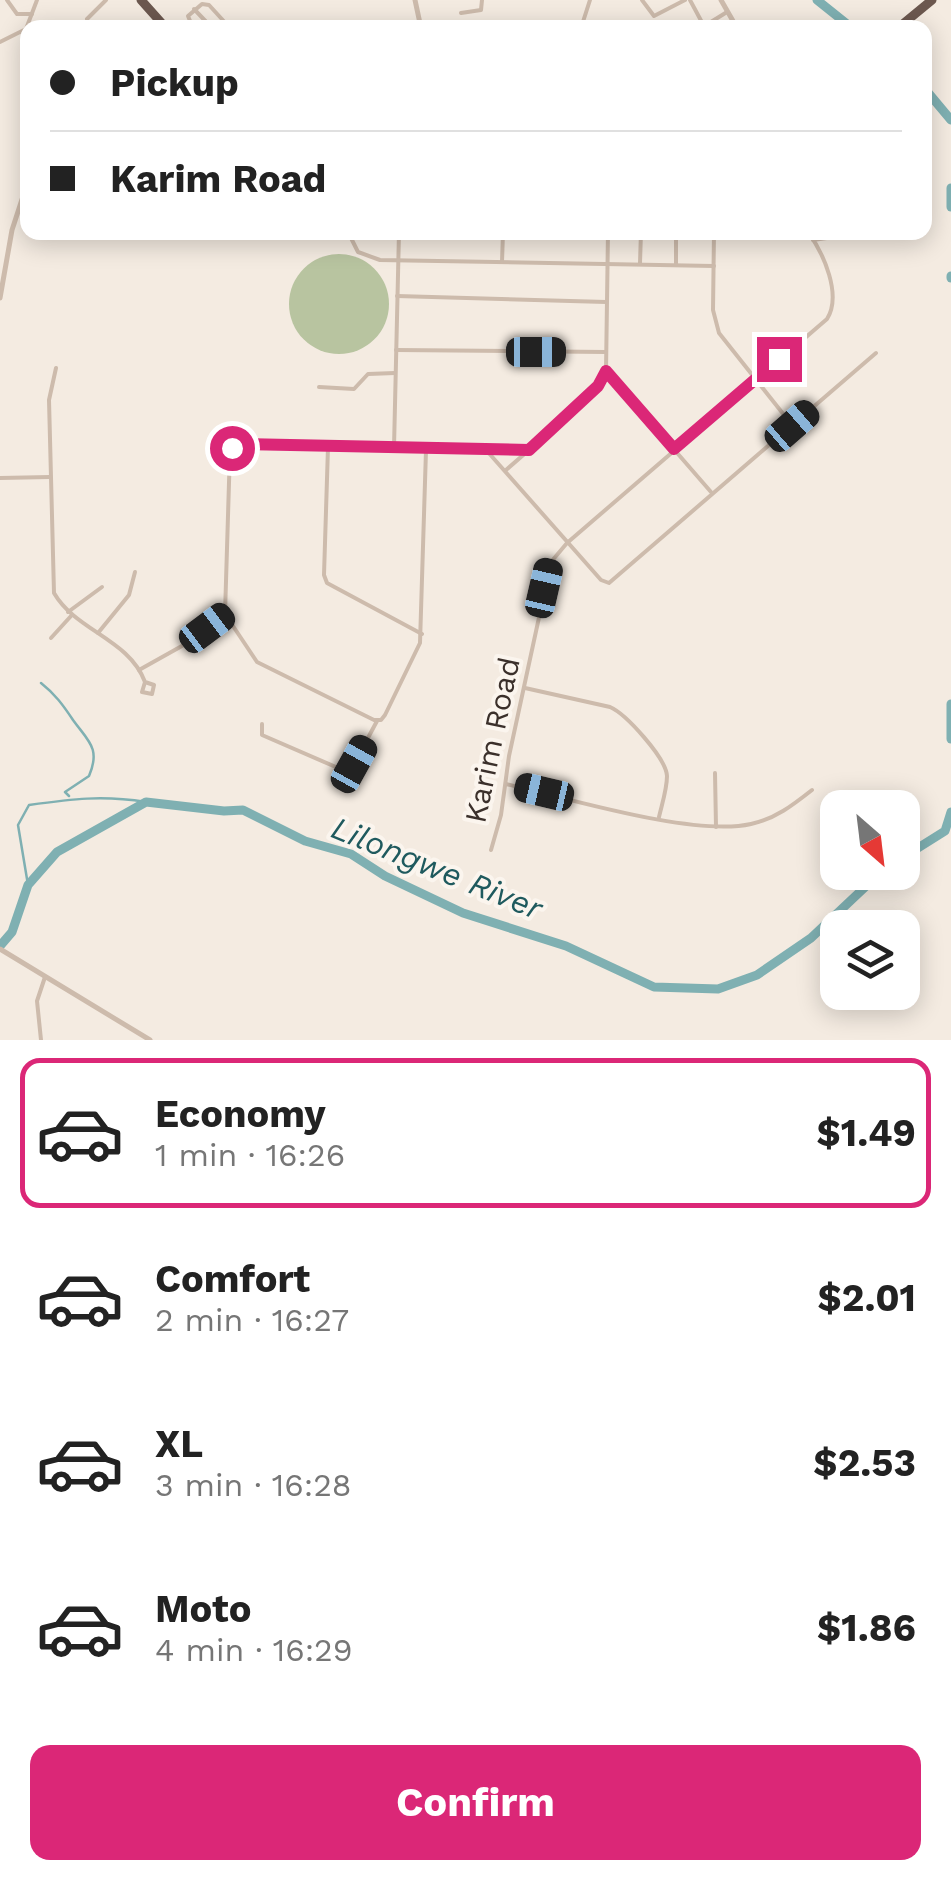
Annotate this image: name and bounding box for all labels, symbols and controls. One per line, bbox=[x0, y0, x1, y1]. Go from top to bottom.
text: Pickup bbox=[110, 61, 239, 105]
text: Karim Road bbox=[110, 157, 326, 201]
car bbox=[506, 337, 566, 367]
route end bbox=[757, 337, 802, 382]
car bbox=[760, 395, 824, 457]
route start bbox=[210, 426, 255, 471]
car bbox=[523, 555, 565, 621]
car bbox=[174, 598, 240, 658]
street label: Karim Road bbox=[457, 654, 527, 826]
car bbox=[326, 730, 382, 798]
car bbox=[511, 771, 577, 813]
north arrow bbox=[820, 790, 920, 890]
map controls bbox=[820, 790, 920, 1010]
water label: Lilongwe River bbox=[326, 808, 550, 928]
button: layers bbox=[820, 910, 920, 1010]
icon: car bbox=[35, 1088, 125, 1178]
text: Economy bbox=[155, 1092, 326, 1136]
text: $1.49 bbox=[816, 1111, 916, 1155]
text: 1 min · 16:26 bbox=[155, 1136, 345, 1174]
icon: car bbox=[35, 1253, 125, 1343]
text: Comfort bbox=[155, 1257, 310, 1301]
text: $2.01 bbox=[817, 1276, 916, 1320]
text: 2 min · 16:27 bbox=[155, 1301, 349, 1339]
icon: car bbox=[35, 1418, 125, 1508]
text: XL bbox=[155, 1422, 203, 1466]
text: $2.53 bbox=[813, 1441, 916, 1485]
text: 3 min · 16:28 bbox=[155, 1466, 352, 1504]
icon: car bbox=[35, 1583, 125, 1673]
text: Moto bbox=[155, 1587, 251, 1631]
text: $1.86 bbox=[817, 1606, 916, 1650]
text: 4 min · 16:29 bbox=[155, 1631, 353, 1669]
button: Confirm bbox=[30, 1745, 921, 1860]

